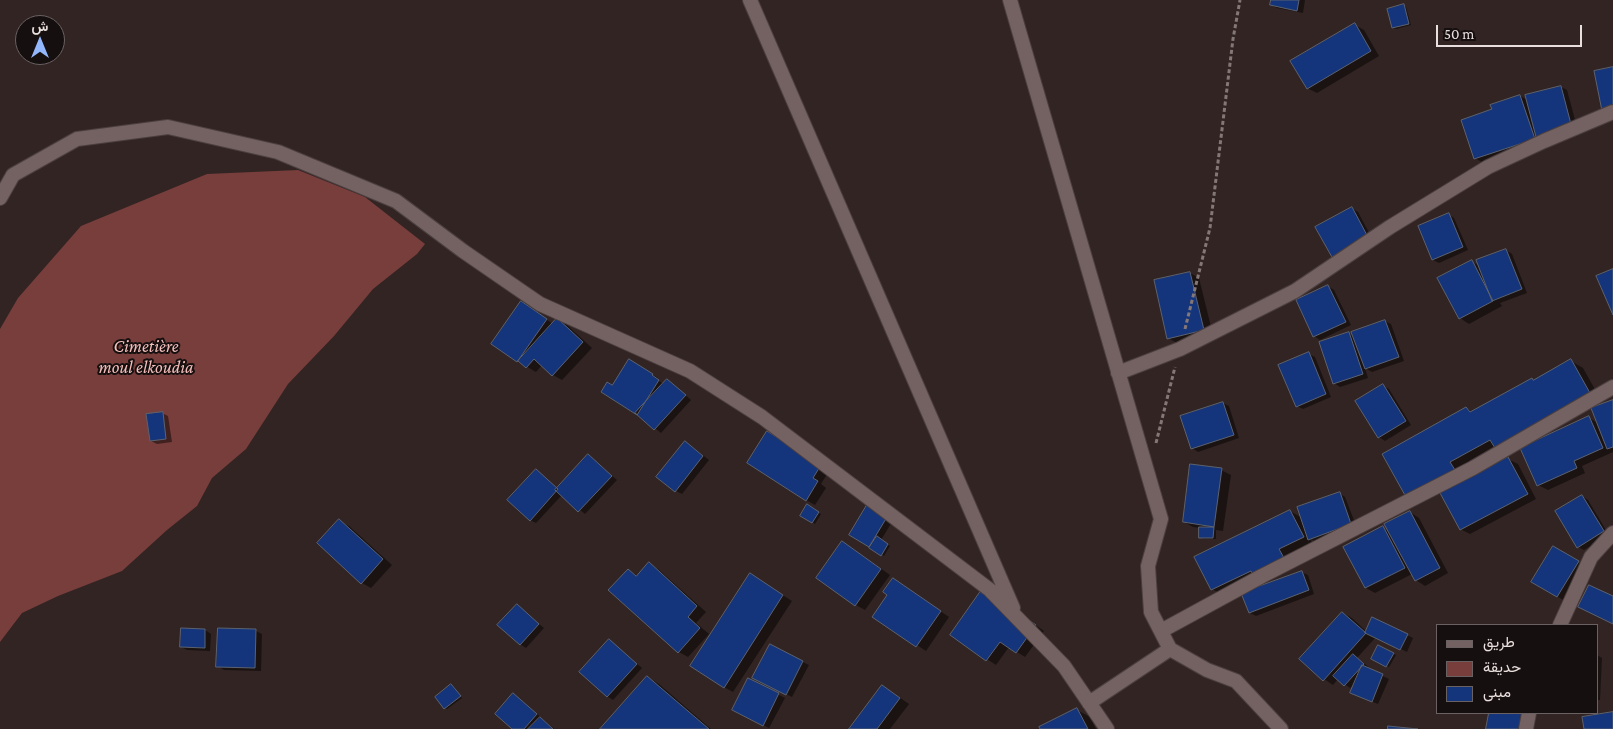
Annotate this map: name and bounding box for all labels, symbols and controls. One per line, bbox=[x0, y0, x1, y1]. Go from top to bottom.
north arrow bbox=[15, 15, 65, 65]
scale bar bbox=[1438, 15, 1584, 47]
text: ش bbox=[32, 18, 48, 34]
text: 50 m bbox=[1444, 26, 1474, 42]
park label: Cimetière moul elkoudia bbox=[98, 335, 194, 378]
legend bbox=[1436, 624, 1598, 714]
text: طريق bbox=[1483, 634, 1515, 650]
text: حديقة bbox=[1483, 659, 1521, 675]
text: مبنى bbox=[1483, 684, 1511, 700]

